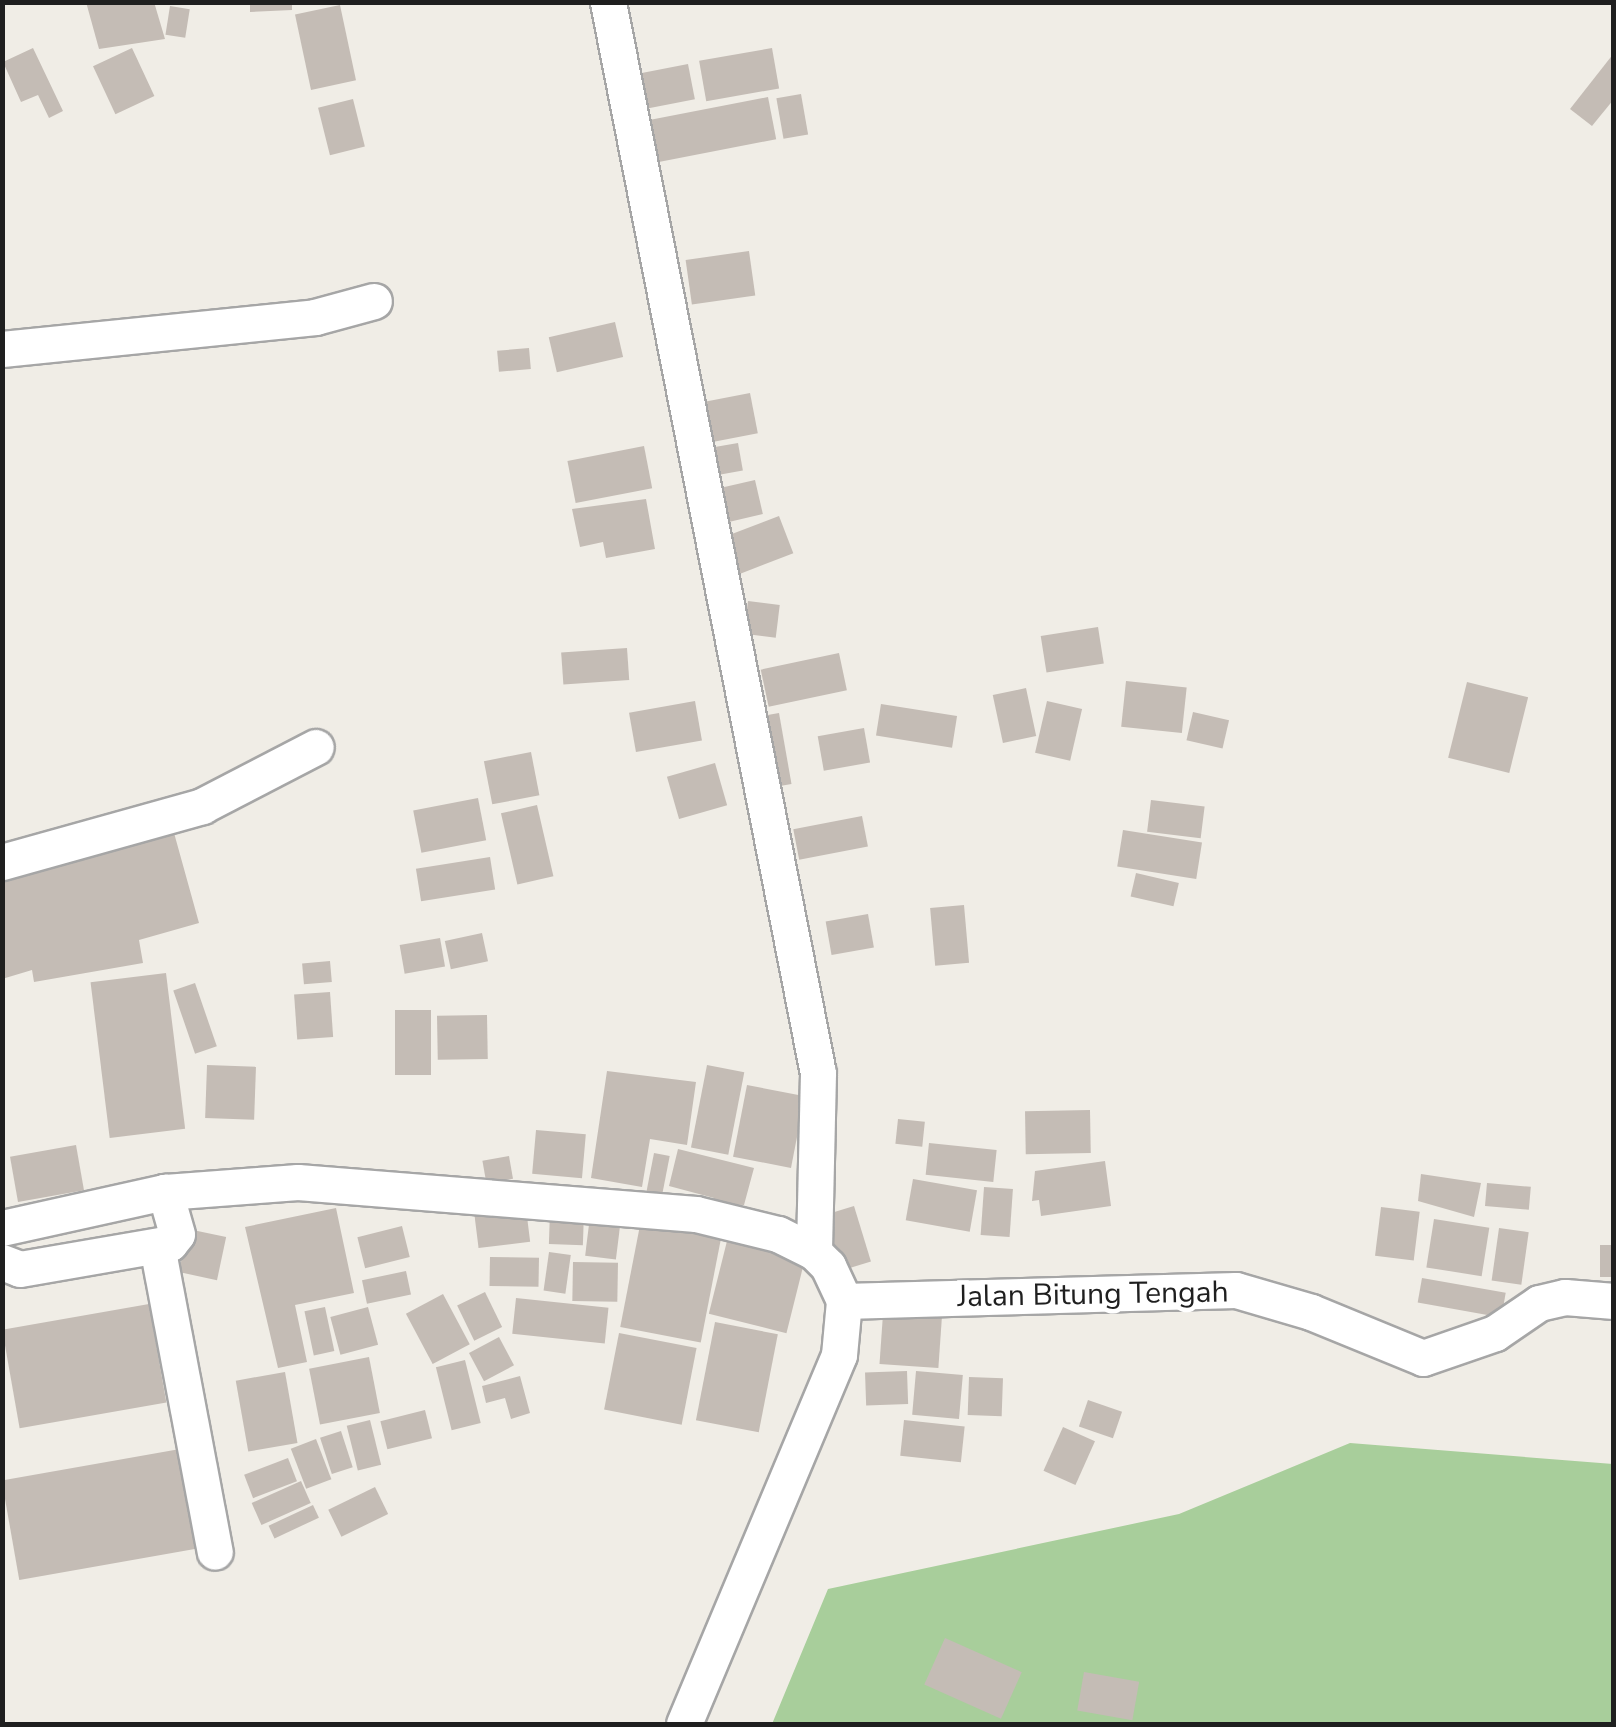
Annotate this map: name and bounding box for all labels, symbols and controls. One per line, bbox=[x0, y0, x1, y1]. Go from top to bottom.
street label: Jalan Bitung Tengah bbox=[957, 1275, 1229, 1315]

